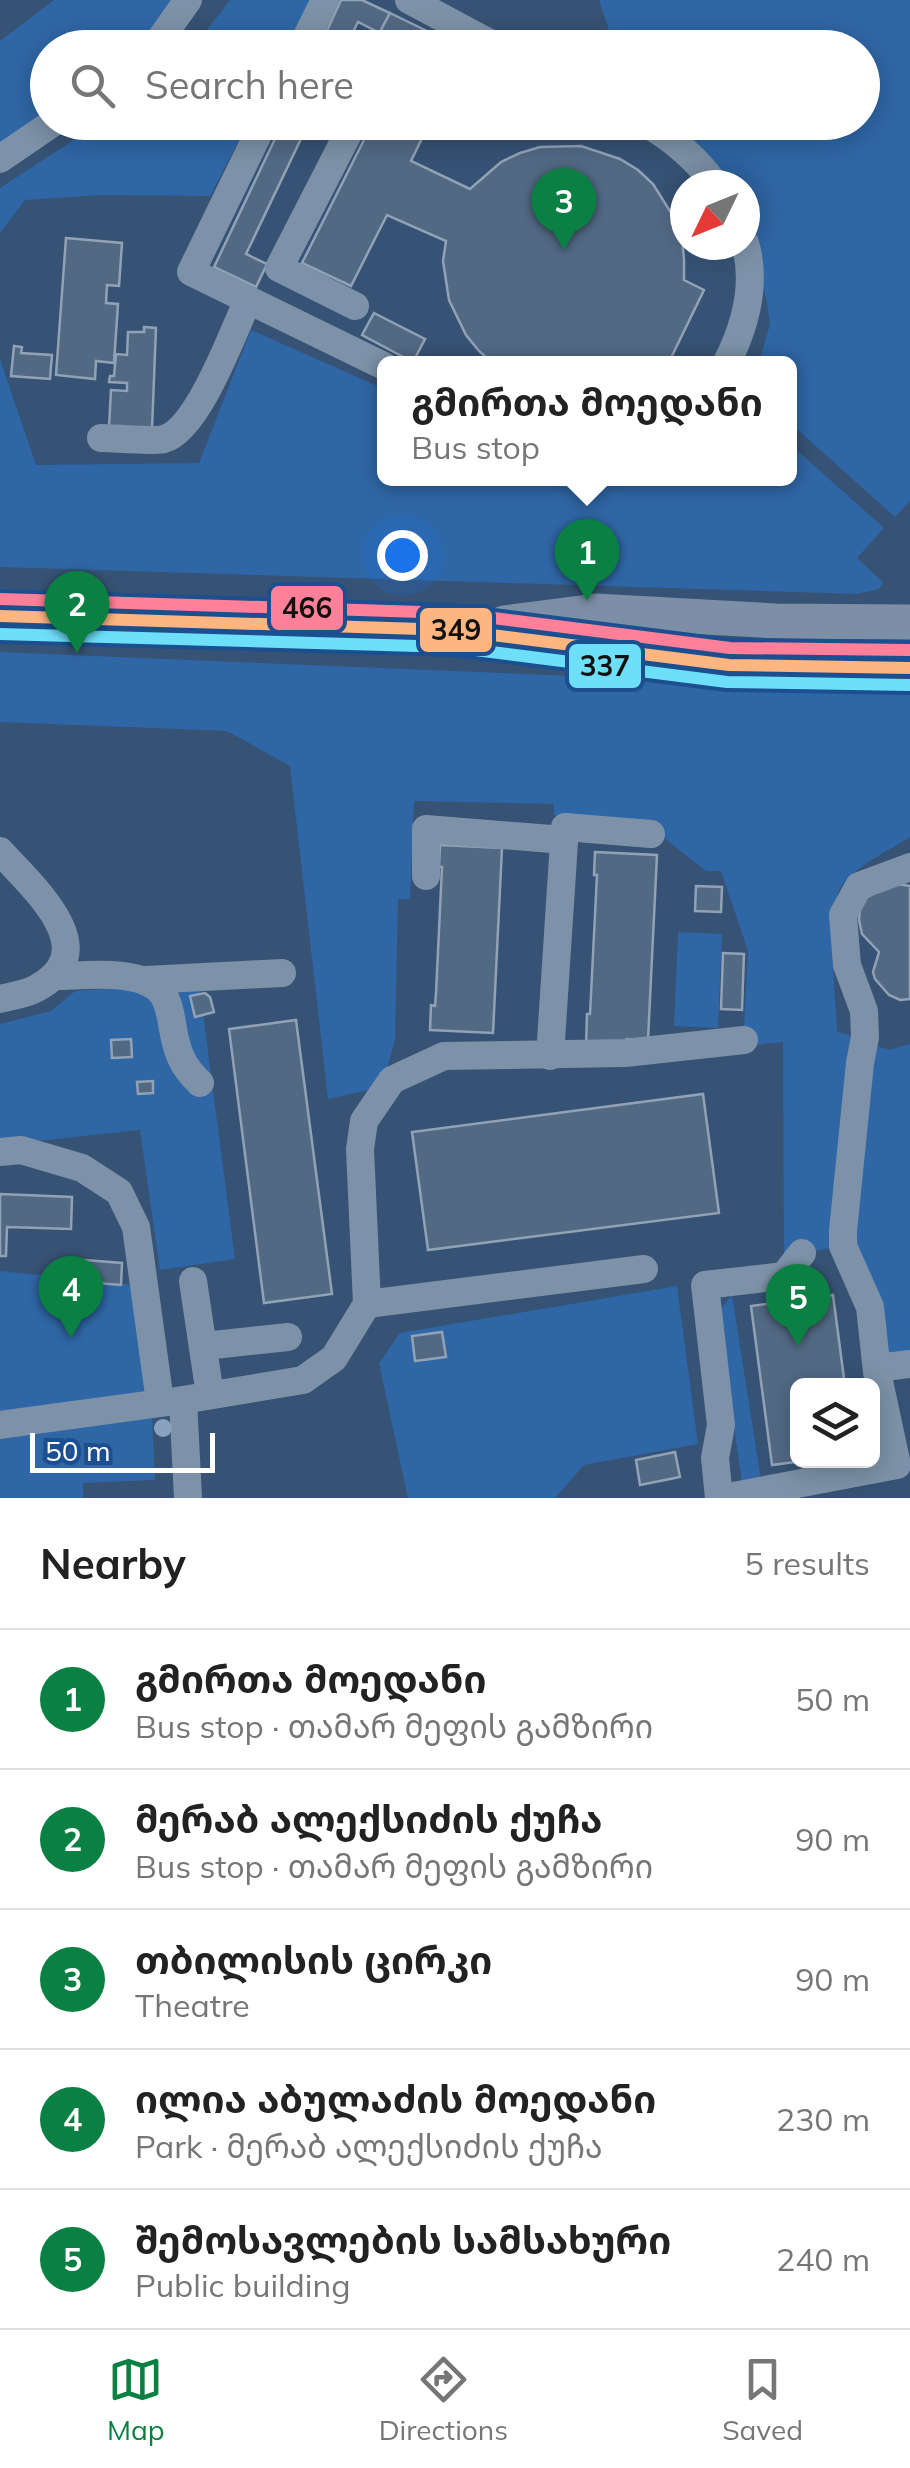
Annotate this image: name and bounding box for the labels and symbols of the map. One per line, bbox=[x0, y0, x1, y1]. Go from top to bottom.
pin: 3 bbox=[532, 168, 596, 250]
north arrow bbox=[670, 170, 760, 260]
pin: 1 bbox=[554, 518, 620, 601]
your location bbox=[377, 530, 428, 581]
pin: 2 bbox=[44, 570, 110, 653]
line badge: 466 bbox=[269, 584, 345, 632]
text: 466 bbox=[282, 590, 332, 625]
line badge: 349 bbox=[418, 606, 494, 654]
text: 349 bbox=[431, 612, 481, 647]
line badge: 337 bbox=[567, 642, 643, 690]
text: 337 bbox=[580, 648, 630, 683]
pin: 4 bbox=[38, 1256, 104, 1338]
pin: 5 bbox=[766, 1264, 830, 1346]
scale bar bbox=[30, 1428, 215, 1472]

